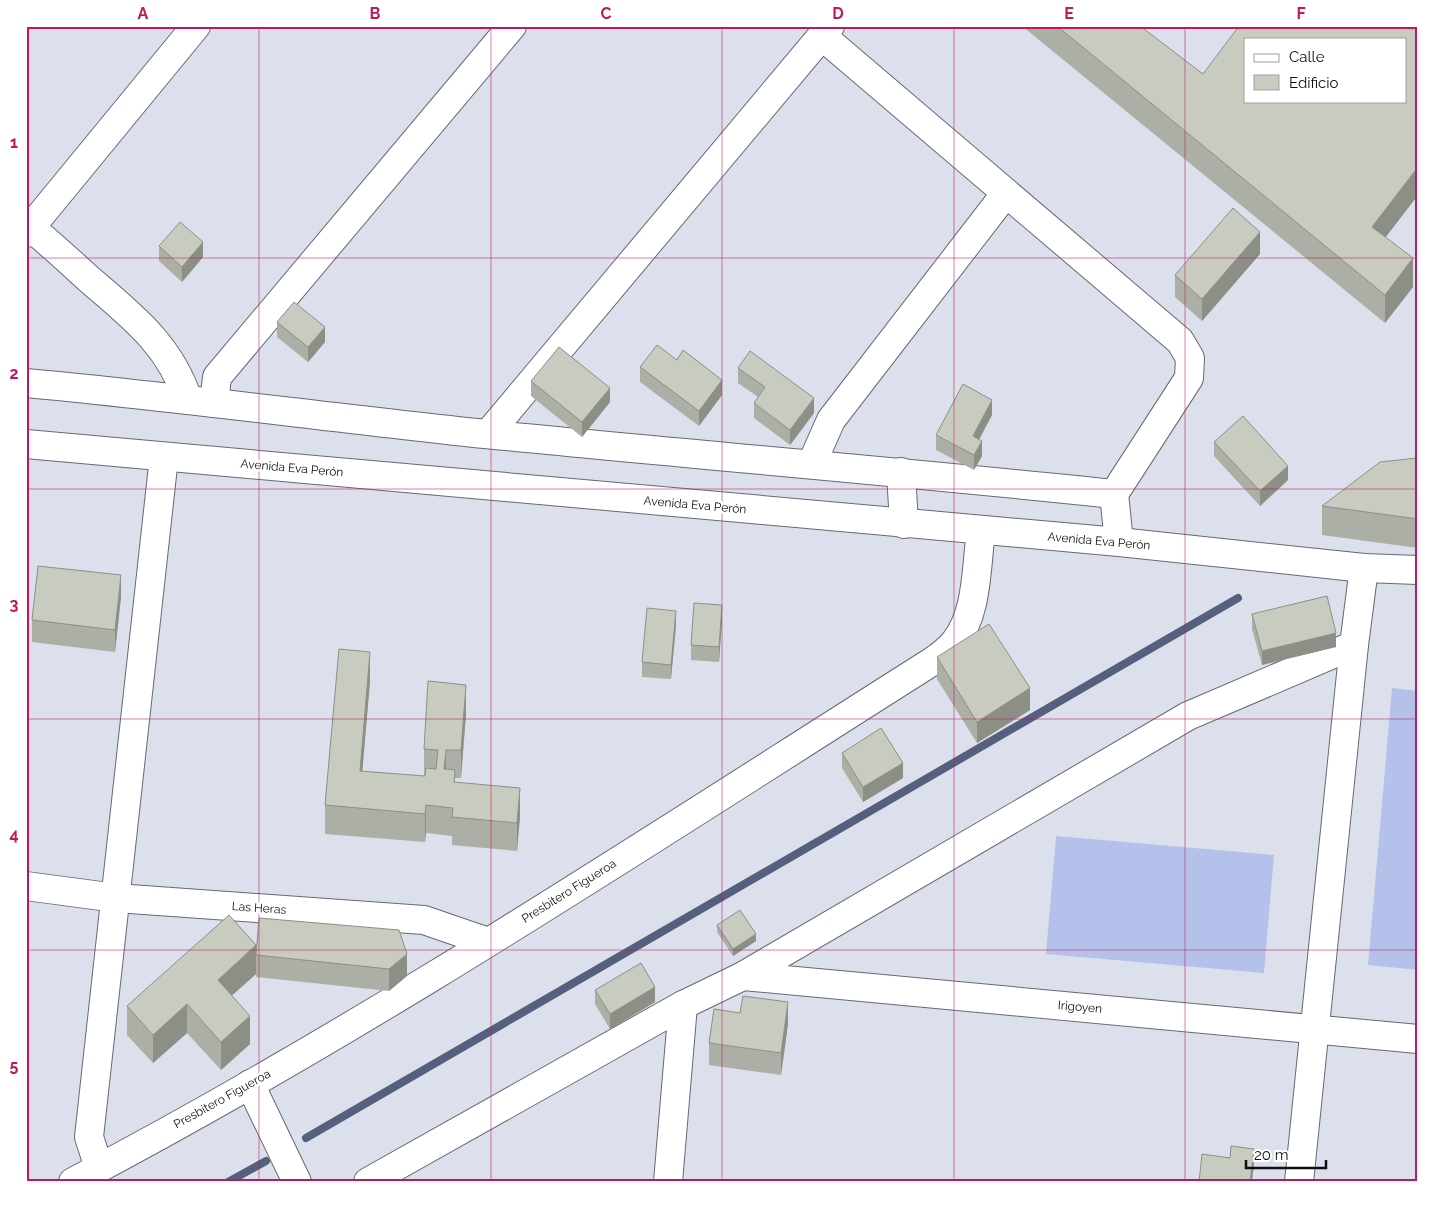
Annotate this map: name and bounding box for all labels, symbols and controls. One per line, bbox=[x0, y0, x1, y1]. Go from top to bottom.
text: A bbox=[138, 4, 149, 23]
text: B bbox=[370, 4, 381, 23]
text: C bbox=[601, 4, 612, 23]
text: D bbox=[832, 4, 844, 23]
text: E bbox=[1064, 4, 1074, 23]
text: F bbox=[1296, 4, 1306, 23]
legend bbox=[1244, 38, 1406, 102]
text: Calle bbox=[1289, 48, 1325, 66]
text: Edificio bbox=[1289, 74, 1339, 92]
text: 1 bbox=[10, 133, 18, 152]
text: 2 bbox=[9, 364, 19, 383]
street label: Avenida Eva Perón bbox=[240, 457, 344, 479]
street label: Avenida Eva Perón bbox=[643, 494, 747, 516]
street label: Avenida Eva Perón bbox=[1047, 530, 1151, 552]
text: 3 bbox=[10, 595, 19, 614]
text: 4 bbox=[9, 825, 19, 844]
street label: Presbitero Figueroa bbox=[519, 856, 619, 926]
street label: Las Heras bbox=[231, 899, 287, 917]
street label: Irigoyen bbox=[1057, 998, 1103, 1016]
text: 5 bbox=[10, 1056, 19, 1075]
street label: Presbitero Figueroa bbox=[171, 1067, 273, 1131]
scale bar bbox=[1246, 1138, 1326, 1170]
text: 20 m bbox=[1254, 1146, 1289, 1164]

